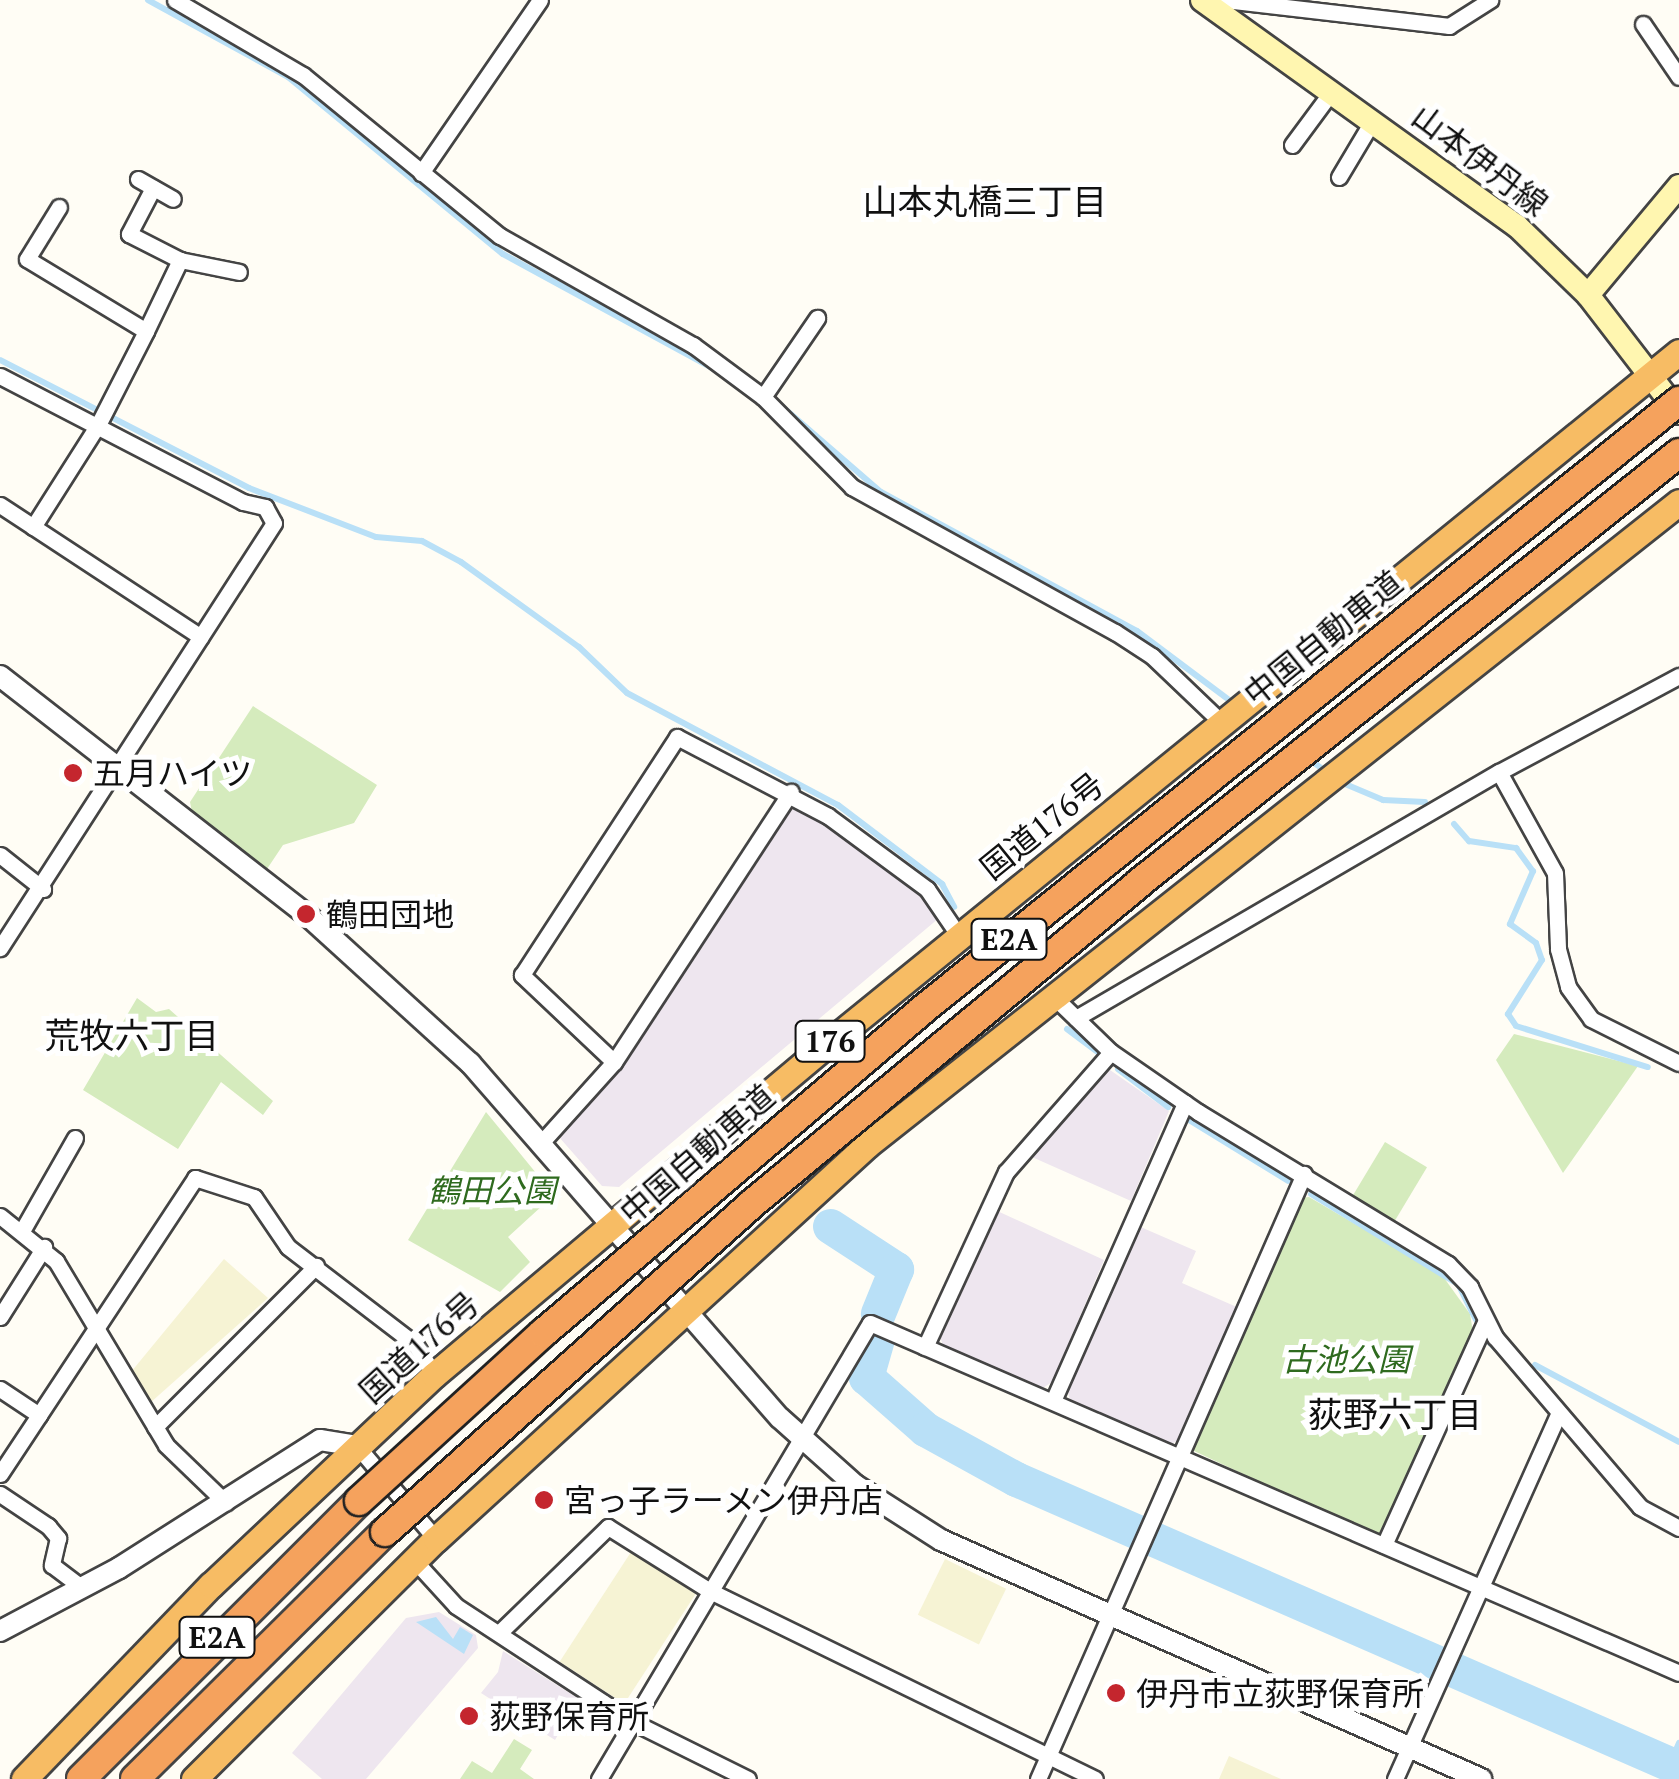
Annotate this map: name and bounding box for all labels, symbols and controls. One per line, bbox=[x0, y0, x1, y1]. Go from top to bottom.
street label: 山本伊丹線 bbox=[1405, 97, 1555, 223]
district label: 山本丸橋三丁目 bbox=[863, 180, 1107, 222]
street label: 中国自動車道 bbox=[1236, 563, 1410, 713]
place label: 五月ハイツ bbox=[93, 754, 253, 792]
marker: 五月ハイツ bbox=[62, 762, 84, 784]
street label: 国道176号 bbox=[973, 765, 1111, 887]
place label: 鶴田団地 bbox=[326, 895, 454, 933]
marker: 鶴田団地 bbox=[295, 903, 317, 925]
road number: E2A bbox=[969, 914, 1049, 964]
district label: 荒牧六丁目 bbox=[45, 1014, 219, 1056]
road number: 176 bbox=[792, 1016, 868, 1066]
street label: 中国自動車道 bbox=[612, 1077, 782, 1231]
park label: 鶴田公園 bbox=[428, 1171, 556, 1209]
street label: 国道176号 bbox=[351, 1283, 487, 1411]
park label: 古池公園 bbox=[1282, 1340, 1410, 1378]
district label: 荻野六丁目 bbox=[1308, 1393, 1482, 1435]
place label: 宮っ子ラーメン伊丹店 bbox=[564, 1481, 884, 1519]
marker: 宮っ子ラーメン伊丹店 bbox=[533, 1489, 555, 1511]
road number: E2A bbox=[177, 1612, 257, 1662]
place label: 伊丹市立荻野保育所 bbox=[1136, 1674, 1424, 1712]
marker: 伊丹市立荻野保育所 bbox=[1105, 1682, 1127, 1704]
place label: 荻野保育所 bbox=[489, 1697, 649, 1735]
marker: 荻野保育所 bbox=[458, 1705, 480, 1727]

